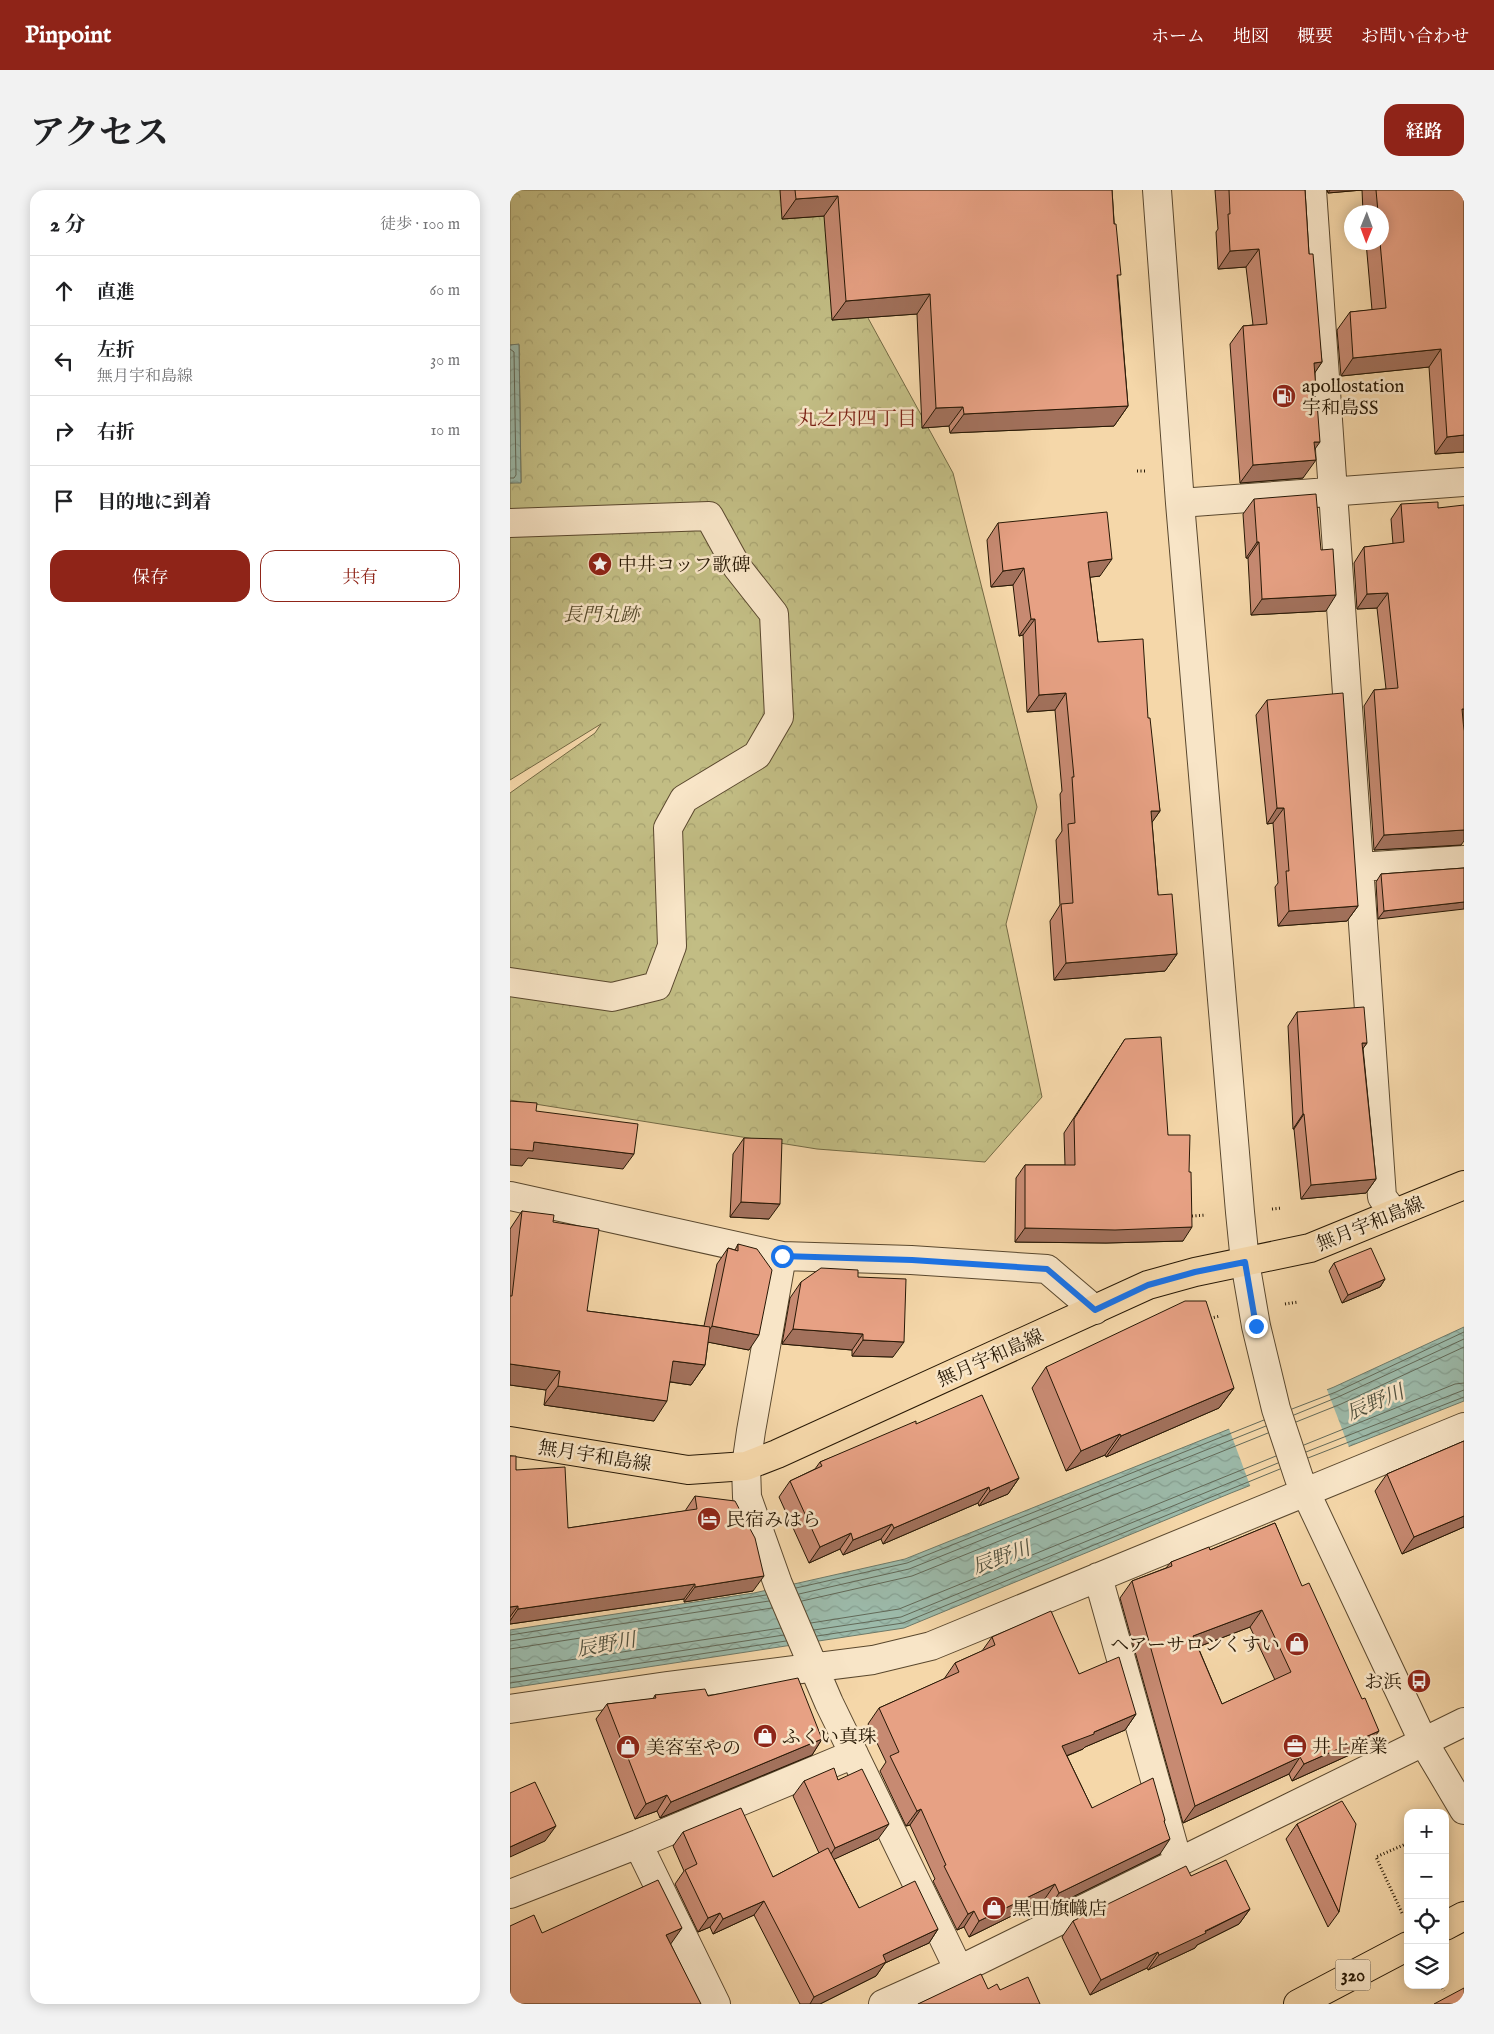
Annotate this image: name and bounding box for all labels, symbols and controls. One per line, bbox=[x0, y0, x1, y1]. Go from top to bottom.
text: Pinpoint bbox=[25, 20, 111, 51]
text: ホーム bbox=[1151, 26, 1205, 49]
text: 地図 bbox=[1233, 26, 1269, 49]
text: 概要 bbox=[1297, 26, 1333, 49]
text: お問い合わせ bbox=[1361, 26, 1469, 49]
button: 経路 bbox=[1384, 104, 1464, 156]
text: アクセス bbox=[30, 112, 169, 157]
north arrow bbox=[1344, 205, 1389, 250]
text: 2 分 bbox=[50, 212, 85, 239]
text: 徒歩 · 100 m bbox=[380, 215, 460, 235]
icon: ahead bbox=[50, 277, 78, 305]
text: 直進 bbox=[97, 281, 135, 305]
text: 60 m bbox=[430, 281, 460, 301]
text: 左折 bbox=[97, 339, 135, 363]
icon: left bbox=[50, 347, 78, 375]
text: 30 m bbox=[430, 351, 460, 371]
text: 無月宇和島線 bbox=[97, 367, 193, 387]
place label: apollostation 宇和島SS bbox=[1302, 375, 1404, 421]
fuel station icon: apollostation 宇和島SS bbox=[1271, 383, 1297, 409]
district label: 丸之内四丁目 bbox=[797, 407, 917, 432]
icon: right bbox=[50, 417, 78, 445]
text: 右折 bbox=[97, 421, 135, 445]
text: 10 m bbox=[430, 421, 460, 441]
icon: arrive bbox=[50, 487, 78, 515]
text: 目的地に到着 bbox=[97, 491, 211, 515]
button: 保存 bbox=[50, 550, 250, 602]
button: 共有 bbox=[260, 550, 460, 602]
place icon: 中井コッフ歌碑 bbox=[587, 551, 613, 577]
place label: 中井コッフ歌碑 bbox=[618, 554, 751, 578]
park label: 長門丸跡 bbox=[563, 604, 642, 628]
street label: 無月宇和島線 bbox=[1313, 1192, 1428, 1257]
route start bbox=[771, 1245, 794, 1268]
route end bbox=[1245, 1315, 1268, 1338]
street label: 無月宇和島線 bbox=[934, 1325, 1048, 1393]
water label: 辰野川 bbox=[1343, 1379, 1410, 1427]
street label: 無月宇和島線 bbox=[537, 1436, 653, 1478]
hotel icon: 民宿みはら bbox=[696, 1506, 722, 1532]
place label: 民宿みはら bbox=[726, 1509, 821, 1533]
water label: 辰野川 bbox=[969, 1536, 1036, 1580]
water label: 辰野川 bbox=[575, 1628, 640, 1663]
shop icon: ヘアーサロンくすい bbox=[1284, 1631, 1310, 1657]
place label: ヘアーサロンくすい bbox=[1110, 1634, 1280, 1658]
bus stop icon: お浜 bbox=[1406, 1668, 1432, 1694]
place label: お浜 bbox=[1364, 1671, 1402, 1695]
shop icon: ふくい真珠 bbox=[752, 1723, 778, 1749]
place label: ふくい真珠 bbox=[782, 1726, 877, 1750]
office icon: 井上産業 bbox=[1282, 1733, 1308, 1759]
shop icon: 美容室やの bbox=[615, 1734, 641, 1760]
place label: 井上産業 bbox=[1312, 1736, 1388, 1760]
place label: 美容室やの bbox=[646, 1737, 741, 1761]
map controls bbox=[1404, 1809, 1449, 1989]
button: + bbox=[1404, 1809, 1449, 1854]
button: − bbox=[1404, 1854, 1449, 1899]
shop icon: 黒田旗幟店 bbox=[981, 1895, 1007, 1921]
place label: 黒田旗幟店 bbox=[1012, 1898, 1107, 1922]
button: locate bbox=[1404, 1899, 1449, 1944]
button: layers bbox=[1404, 1944, 1449, 1989]
road number: 320 bbox=[1336, 1960, 1370, 1990]

